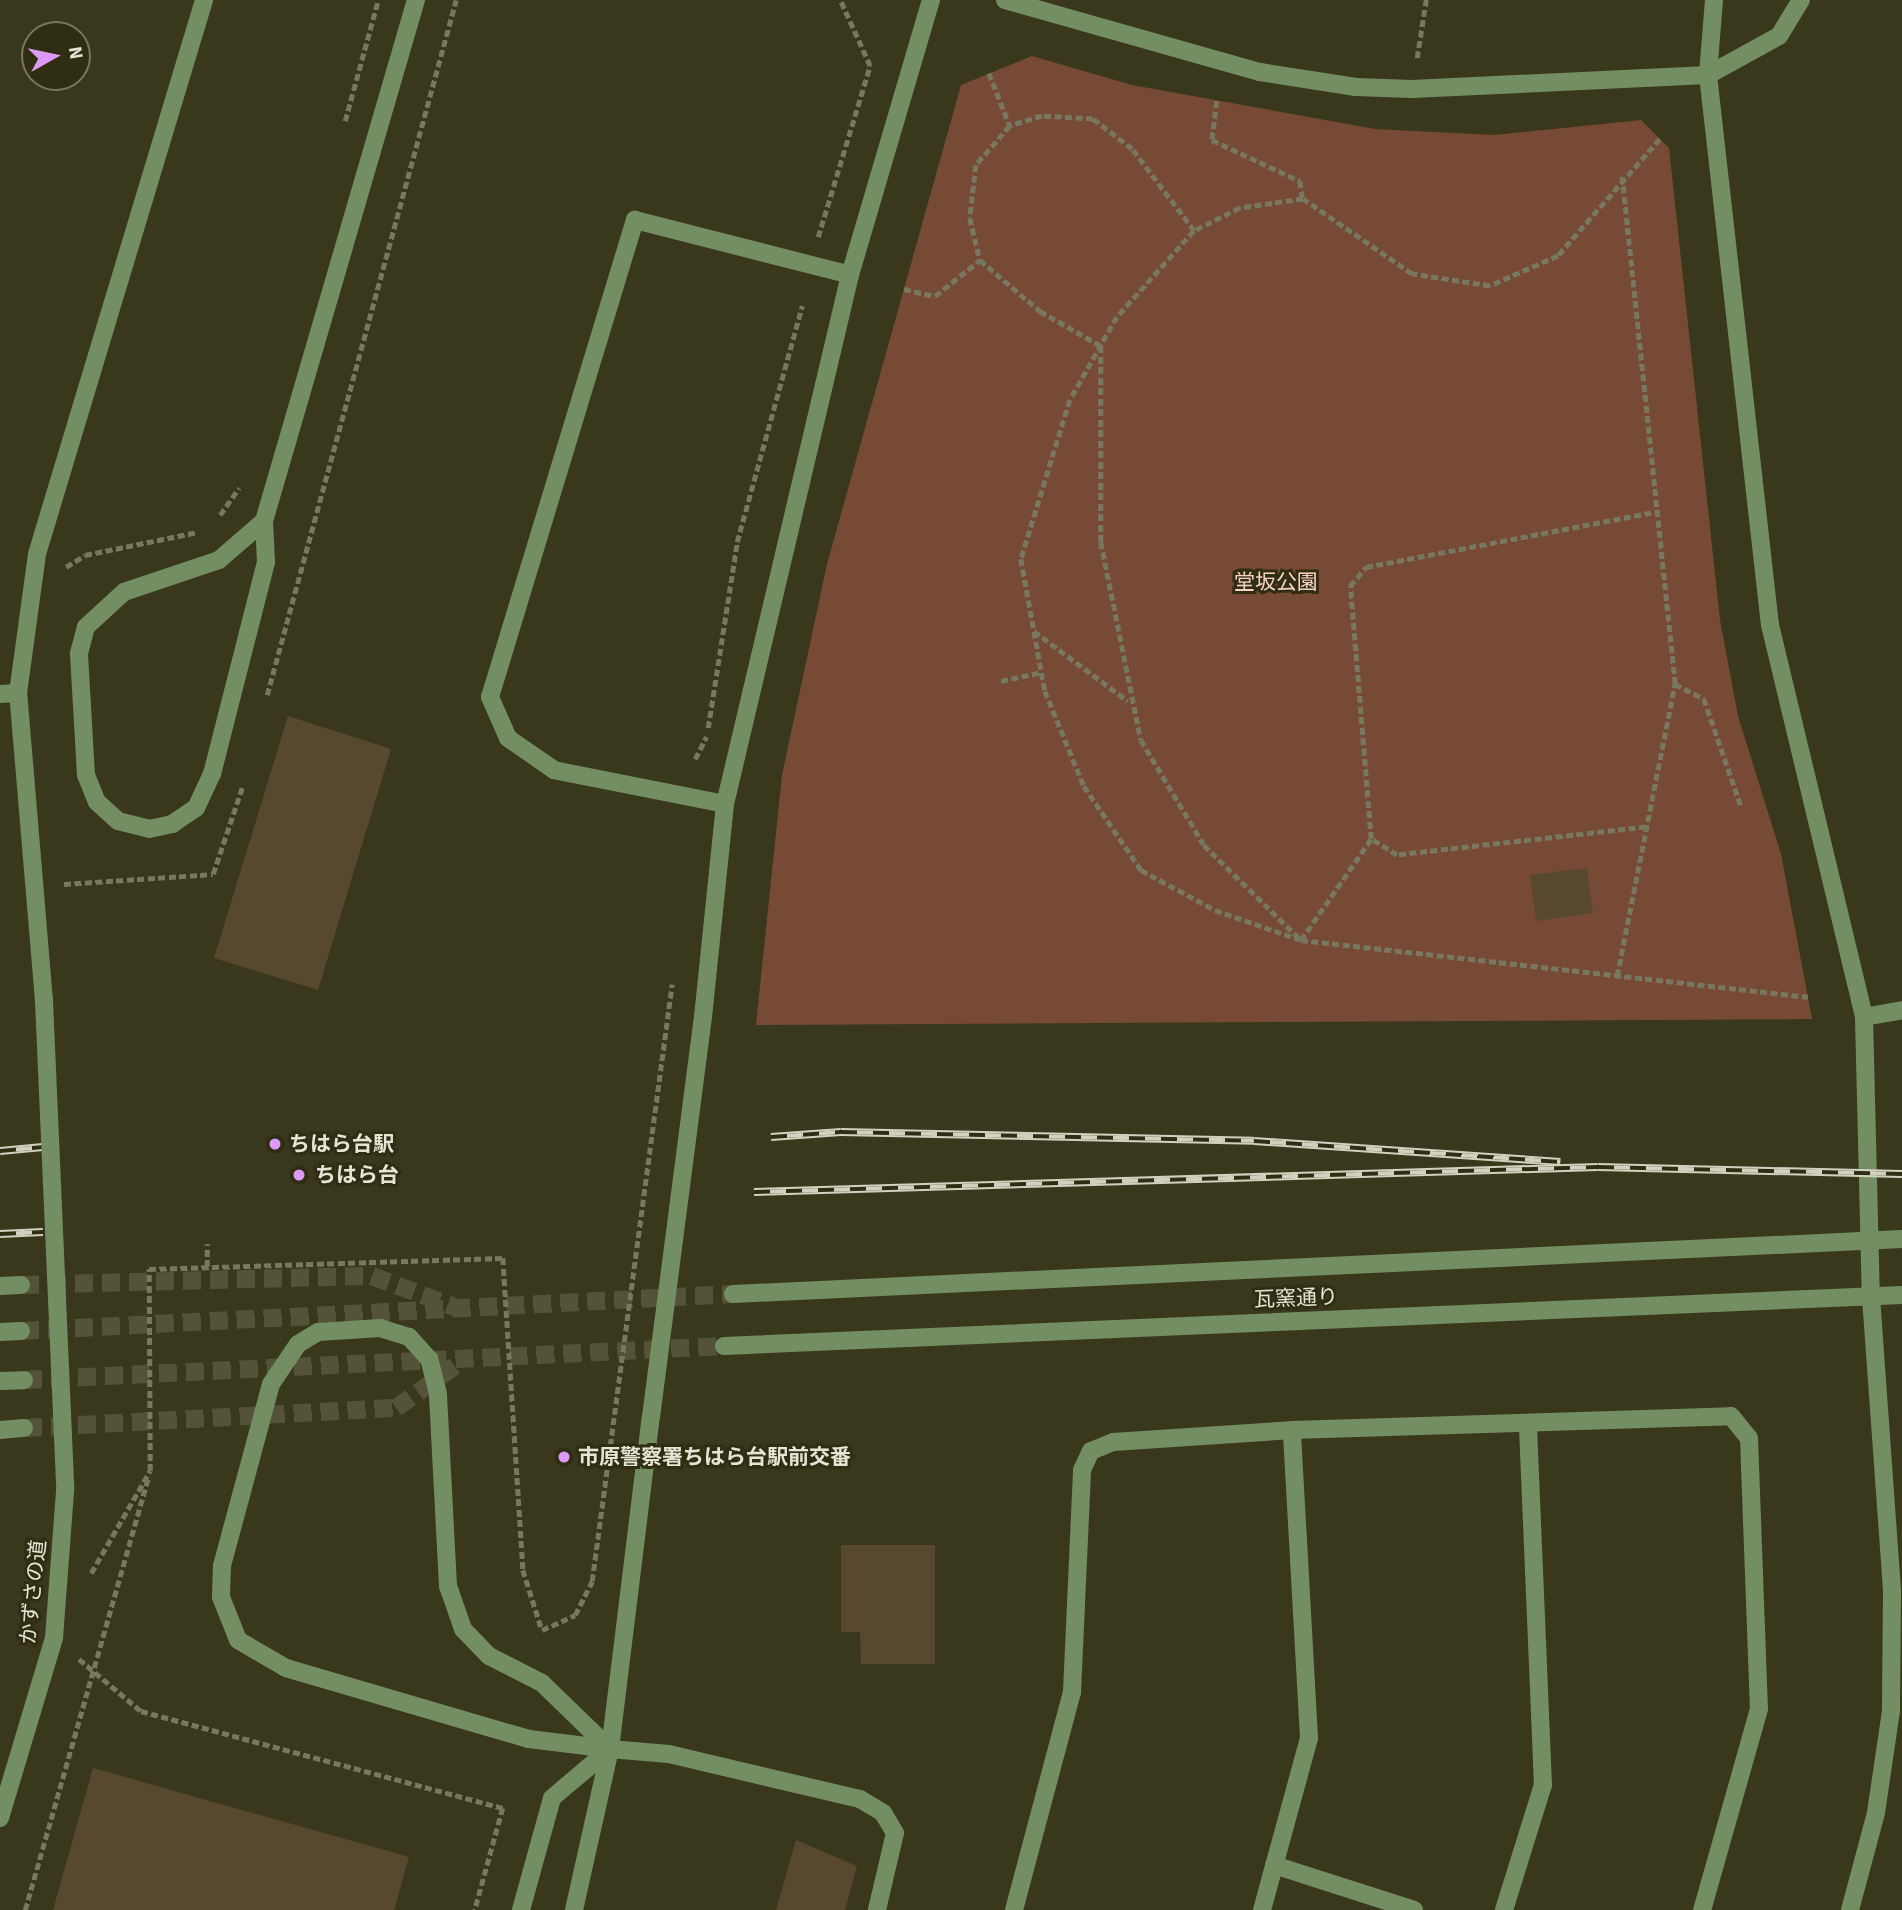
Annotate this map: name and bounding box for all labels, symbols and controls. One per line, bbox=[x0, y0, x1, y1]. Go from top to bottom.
north arrow bbox=[21, 21, 91, 91]
text: N bbox=[61, 45, 90, 61]
park label: 堂坂公園 bbox=[1234, 569, 1318, 595]
place label: ちはら台駅 bbox=[289, 1131, 394, 1157]
marker: ちはら台駅 bbox=[267, 1136, 283, 1152]
place label: ちはら台 bbox=[315, 1162, 399, 1188]
marker: ちはら台 bbox=[289, 1165, 309, 1185]
street label: 瓦窯通り bbox=[1254, 1284, 1338, 1312]
place label: 市原警察署ちはら台駅前交番 bbox=[578, 1444, 851, 1470]
marker: 市原警察署ちはら台駅前交番 bbox=[556, 1449, 572, 1465]
street label: かずさの道 bbox=[15, 1538, 51, 1646]

